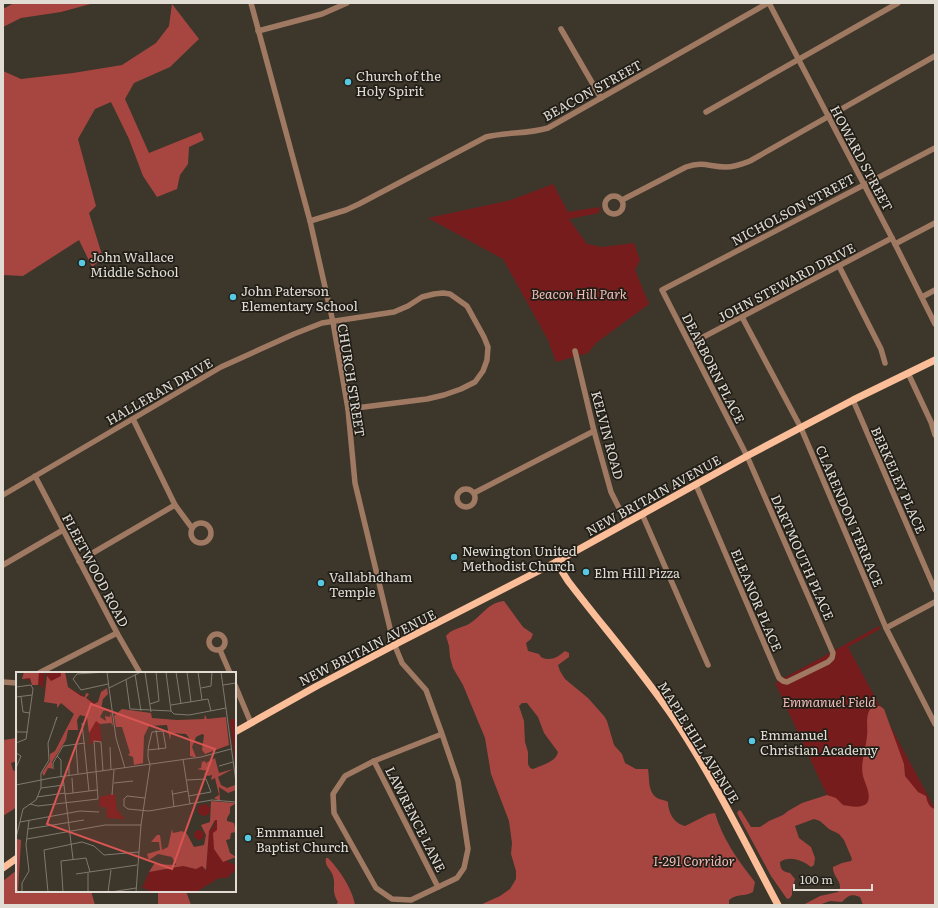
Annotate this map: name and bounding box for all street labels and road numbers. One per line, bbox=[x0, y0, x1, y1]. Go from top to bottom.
street label: BEACON STREET bbox=[539, 55, 645, 125]
street label: HOWARD STREET bbox=[826, 102, 898, 215]
street label: NICHOLSON STREET bbox=[728, 168, 859, 250]
street label: JOHN STEWARD DRIVE bbox=[714, 238, 858, 326]
street label: DEARBORN PLACE bbox=[678, 310, 750, 426]
street label: CHURCH STREET bbox=[334, 322, 370, 438]
street label: HALLERAN DRIVE bbox=[102, 353, 216, 429]
street label: KELVIN ROAD bbox=[587, 389, 629, 482]
street label: BERKELEY PLACE bbox=[867, 423, 931, 537]
street label: CLARENDON TERRACE bbox=[812, 442, 888, 590]
street label: NEW BRITAIN AVENUE bbox=[582, 450, 724, 540]
street label: DARTMOUTH PLACE bbox=[767, 491, 839, 623]
street label: FLEETWOOD ROAD bbox=[58, 510, 134, 630]
street label: ELEANOR PLACE bbox=[727, 546, 787, 654]
street label: NEW BRITAIN AVENUE bbox=[295, 604, 439, 690]
street label: MAPLE HILL AVENUE bbox=[654, 677, 744, 807]
street label: LAWRENCE LANE bbox=[381, 763, 451, 875]

